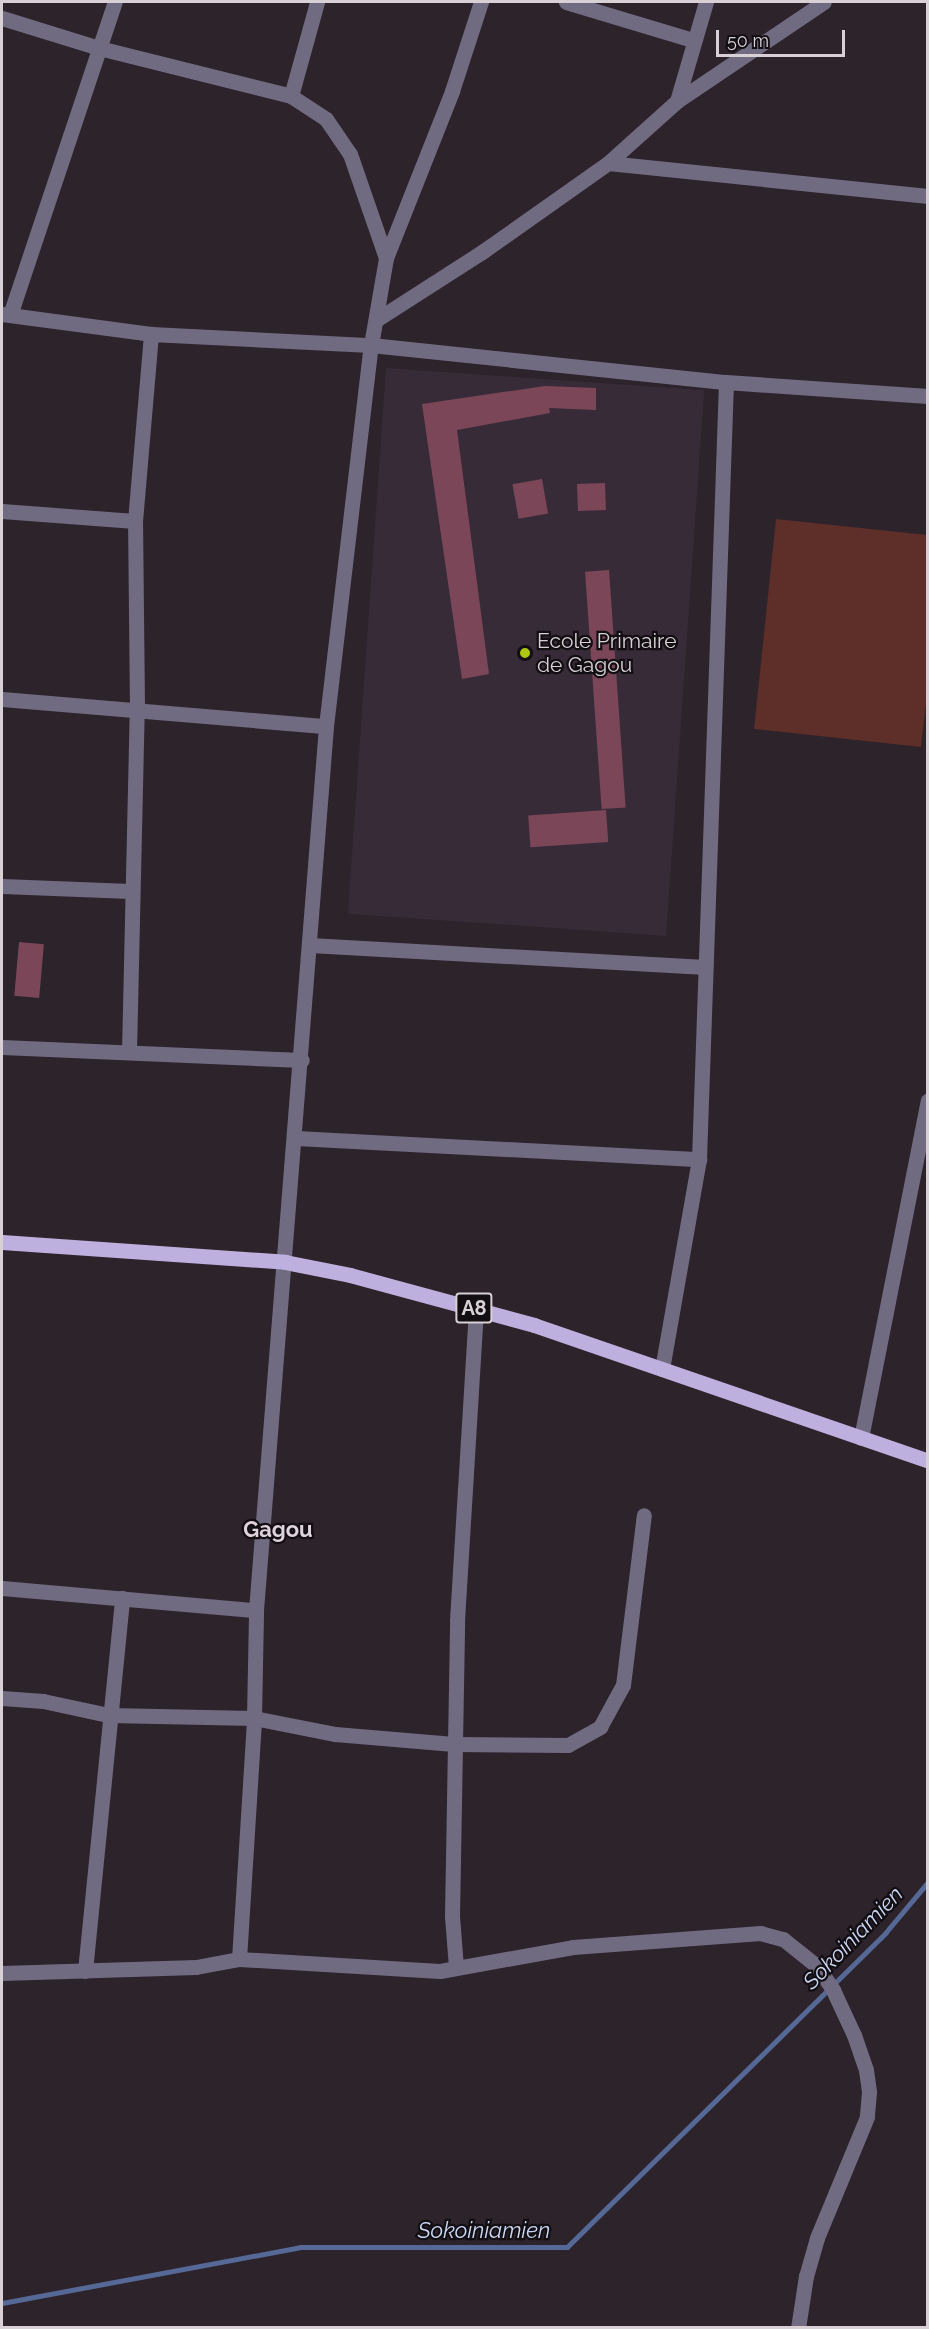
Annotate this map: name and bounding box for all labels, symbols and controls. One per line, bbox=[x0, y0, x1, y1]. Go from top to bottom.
scale bar bbox=[719, 18, 848, 56]
text: 50 m bbox=[727, 30, 769, 51]
place label: Ecole Primaire de Gagou bbox=[537, 628, 676, 678]
marker: Ecole Primaire de Gagou bbox=[518, 646, 532, 660]
road number: A8 bbox=[454, 1291, 494, 1325]
district label: Gagou bbox=[243, 1517, 313, 1543]
water label: Sokoiniamien bbox=[797, 1881, 909, 1995]
water label: Sokoiniamien bbox=[418, 2218, 550, 2244]

